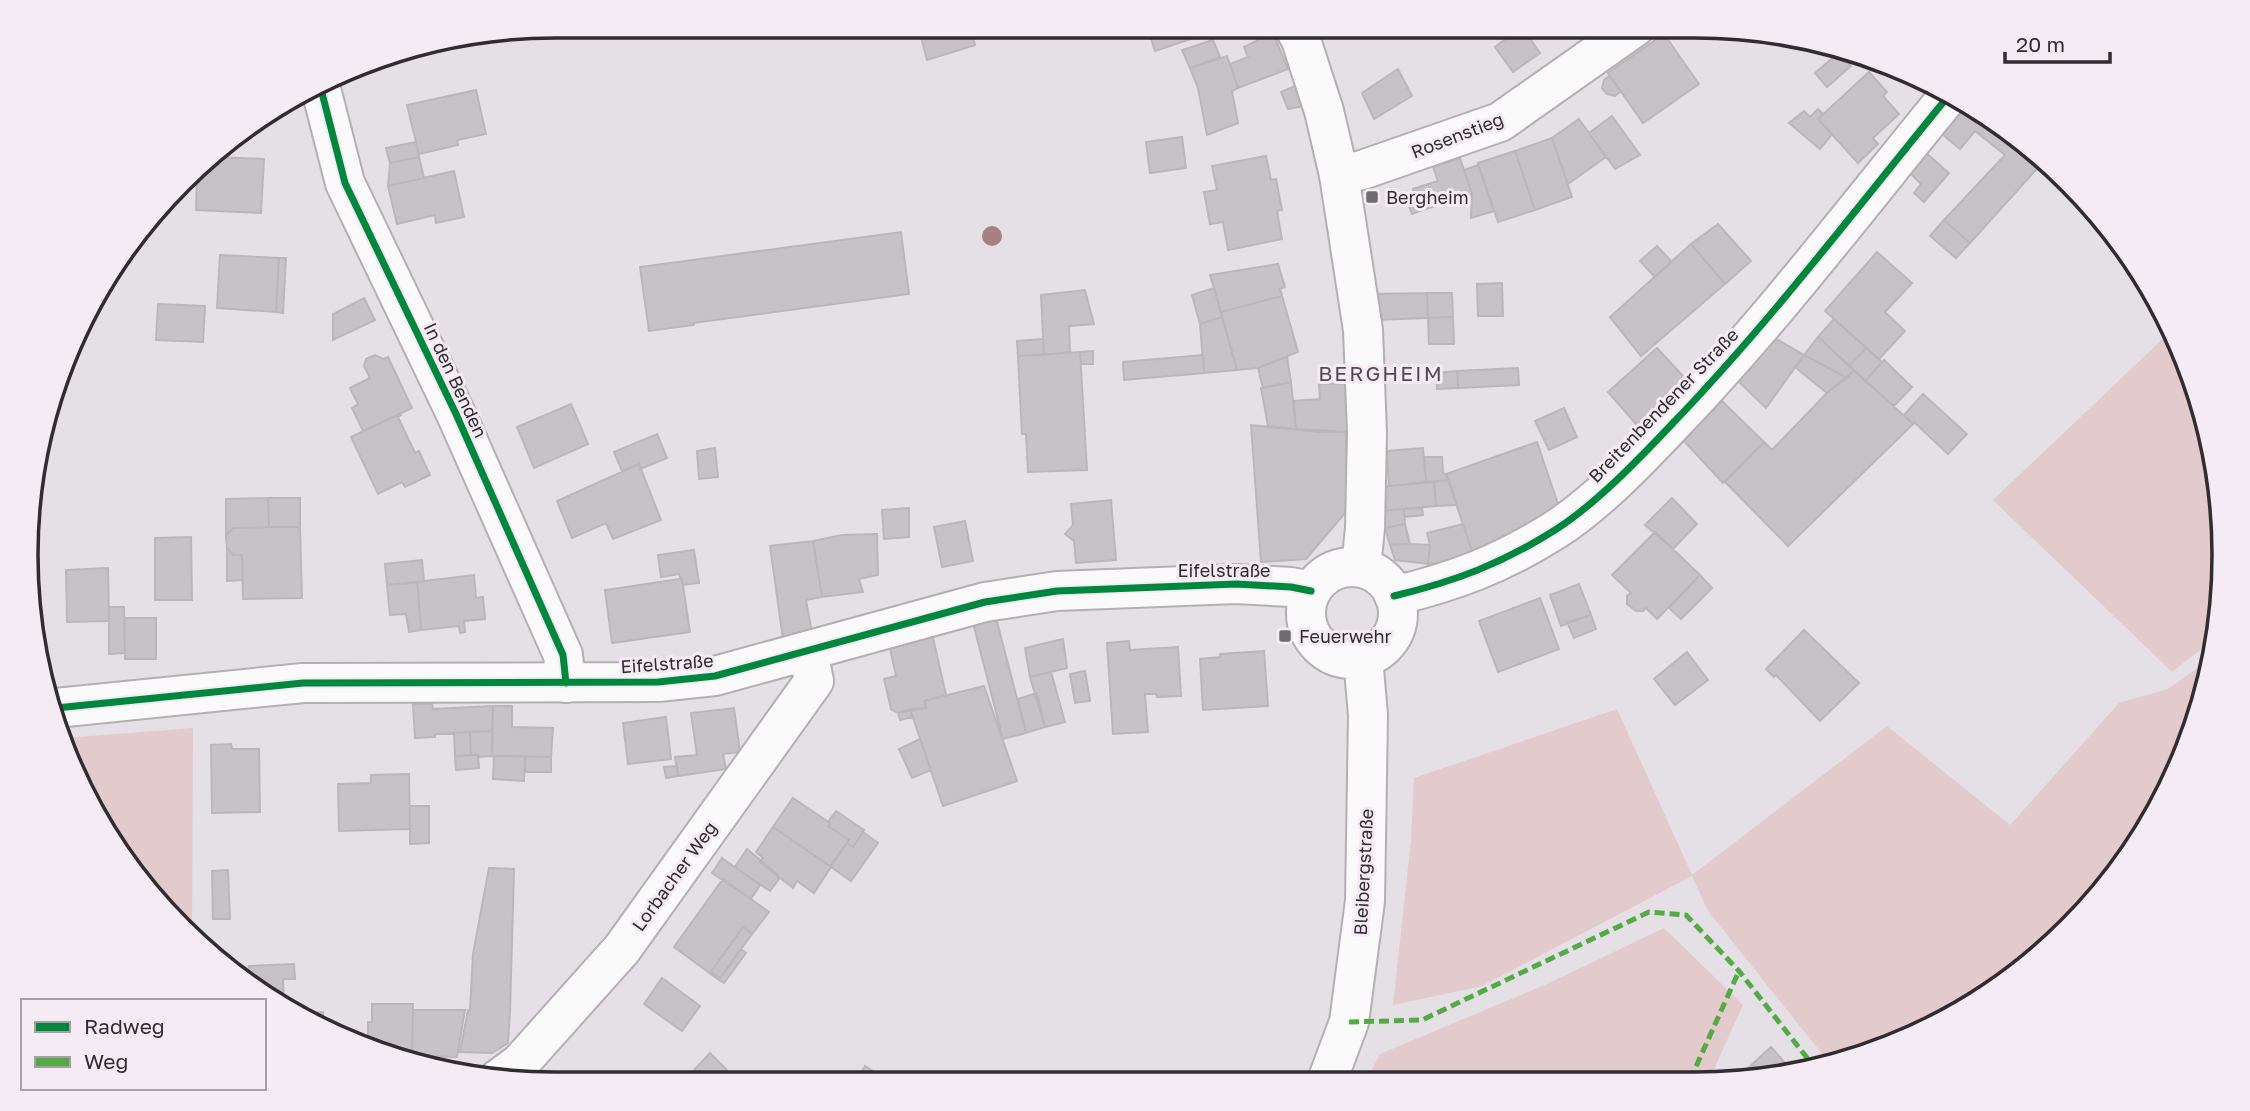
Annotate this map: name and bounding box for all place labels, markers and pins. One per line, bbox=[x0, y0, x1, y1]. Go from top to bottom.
place label: Bergheim bbox=[1386, 186, 1469, 208]
marker: Bergheim bbox=[1364, 189, 1380, 205]
place label: Feuerwehr bbox=[1299, 625, 1392, 647]
marker: Feuerwehr bbox=[1277, 628, 1293, 644]

